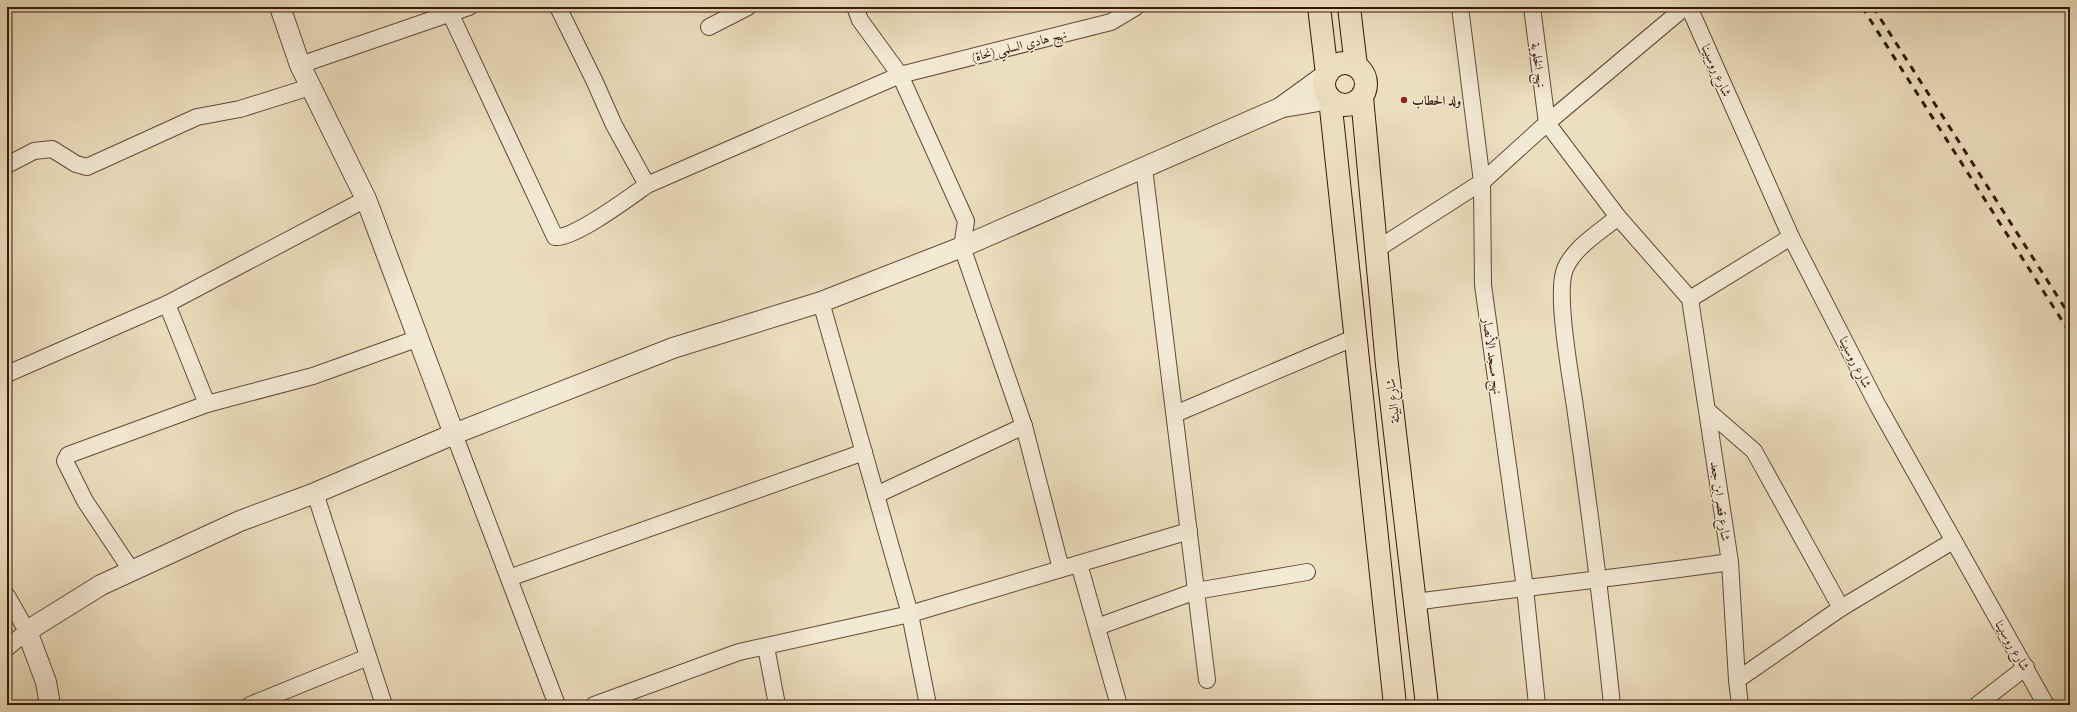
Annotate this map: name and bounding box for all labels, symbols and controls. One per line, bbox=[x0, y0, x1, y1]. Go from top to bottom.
street label: نهج هادي السلمي (نحاة) bbox=[970, 26, 1069, 69]
street label: نهج الخلوية bbox=[1524, 42, 1549, 89]
street label: شارع روسبينا bbox=[1695, 42, 1735, 100]
place label: ولد الحطاب bbox=[1412, 93, 1461, 109]
marker: ولد الحطاب bbox=[1399, 95, 1409, 105]
street label: نهج مسجد الأنصار bbox=[1475, 315, 1506, 396]
street label: شارع روسبينا bbox=[1833, 334, 1875, 392]
street label: شارع البيئة bbox=[1382, 377, 1407, 424]
street label: شارع قصر ابن جعد bbox=[1704, 460, 1734, 542]
street label: شارع روسبينا bbox=[1989, 617, 2033, 675]

